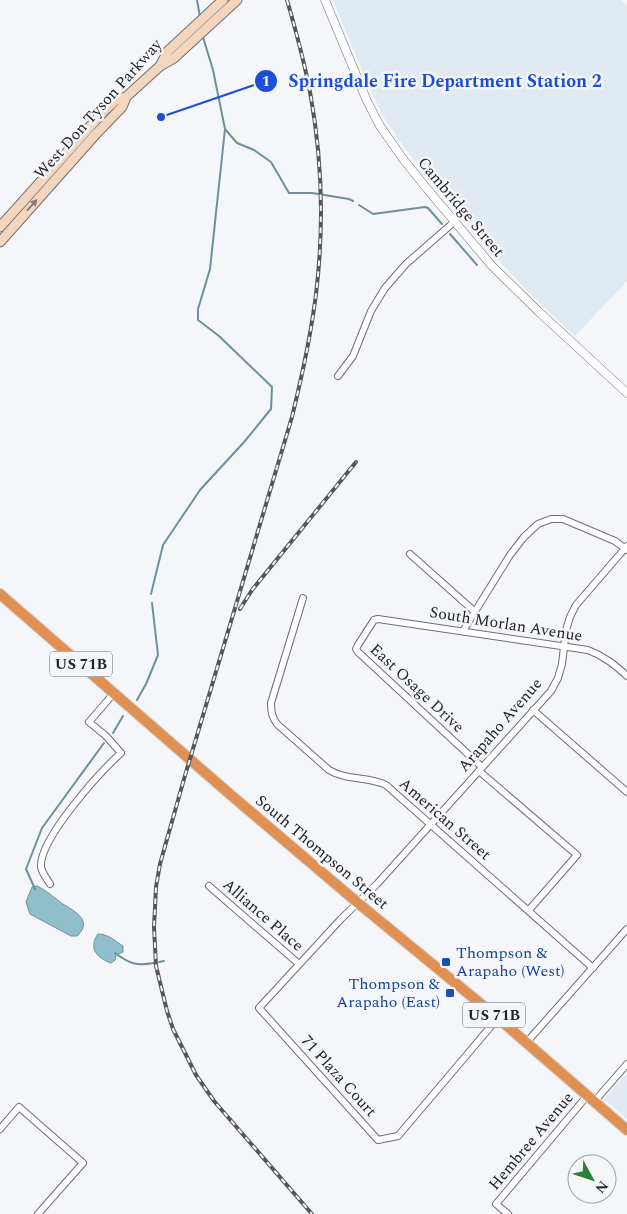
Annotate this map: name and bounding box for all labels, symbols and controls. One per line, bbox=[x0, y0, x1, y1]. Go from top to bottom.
street label: West Don Tyson Parkway bbox=[28, 32, 169, 185]
callout: Springdale Fire Department Station 2 bbox=[253, 64, 612, 97]
text: Springdale Fire Department Station 2 bbox=[288, 68, 602, 95]
text: 1 bbox=[262, 70, 270, 93]
street label: Cambridge Street bbox=[412, 152, 510, 263]
one-way arrow bbox=[27, 199, 38, 212]
street label: South Morlan Avenue bbox=[428, 600, 584, 648]
street label: East Osage Drive bbox=[364, 638, 470, 738]
road number: US 71B bbox=[50, 652, 112, 676]
street label: Arapaho Avenue bbox=[452, 673, 548, 777]
street label: American Street bbox=[393, 772, 497, 866]
street label: South Thompson Street bbox=[250, 789, 394, 915]
street label: Alliance Place bbox=[217, 873, 309, 957]
place label: Thompson & Arapaho (West) bbox=[456, 941, 565, 983]
marker: Thompson & Arapaho (West) bbox=[440, 956, 452, 968]
place label: Thompson & Arapaho (East) bbox=[336, 972, 441, 1014]
marker: Thompson & Arapaho (East) bbox=[444, 987, 456, 999]
road number: US 71B bbox=[463, 1002, 525, 1028]
street label: 71 Plaza Court bbox=[295, 1030, 383, 1123]
street label: Hembree Avenue bbox=[483, 1087, 579, 1195]
north arrow bbox=[567, 1154, 617, 1204]
text: N bbox=[590, 1176, 613, 1198]

